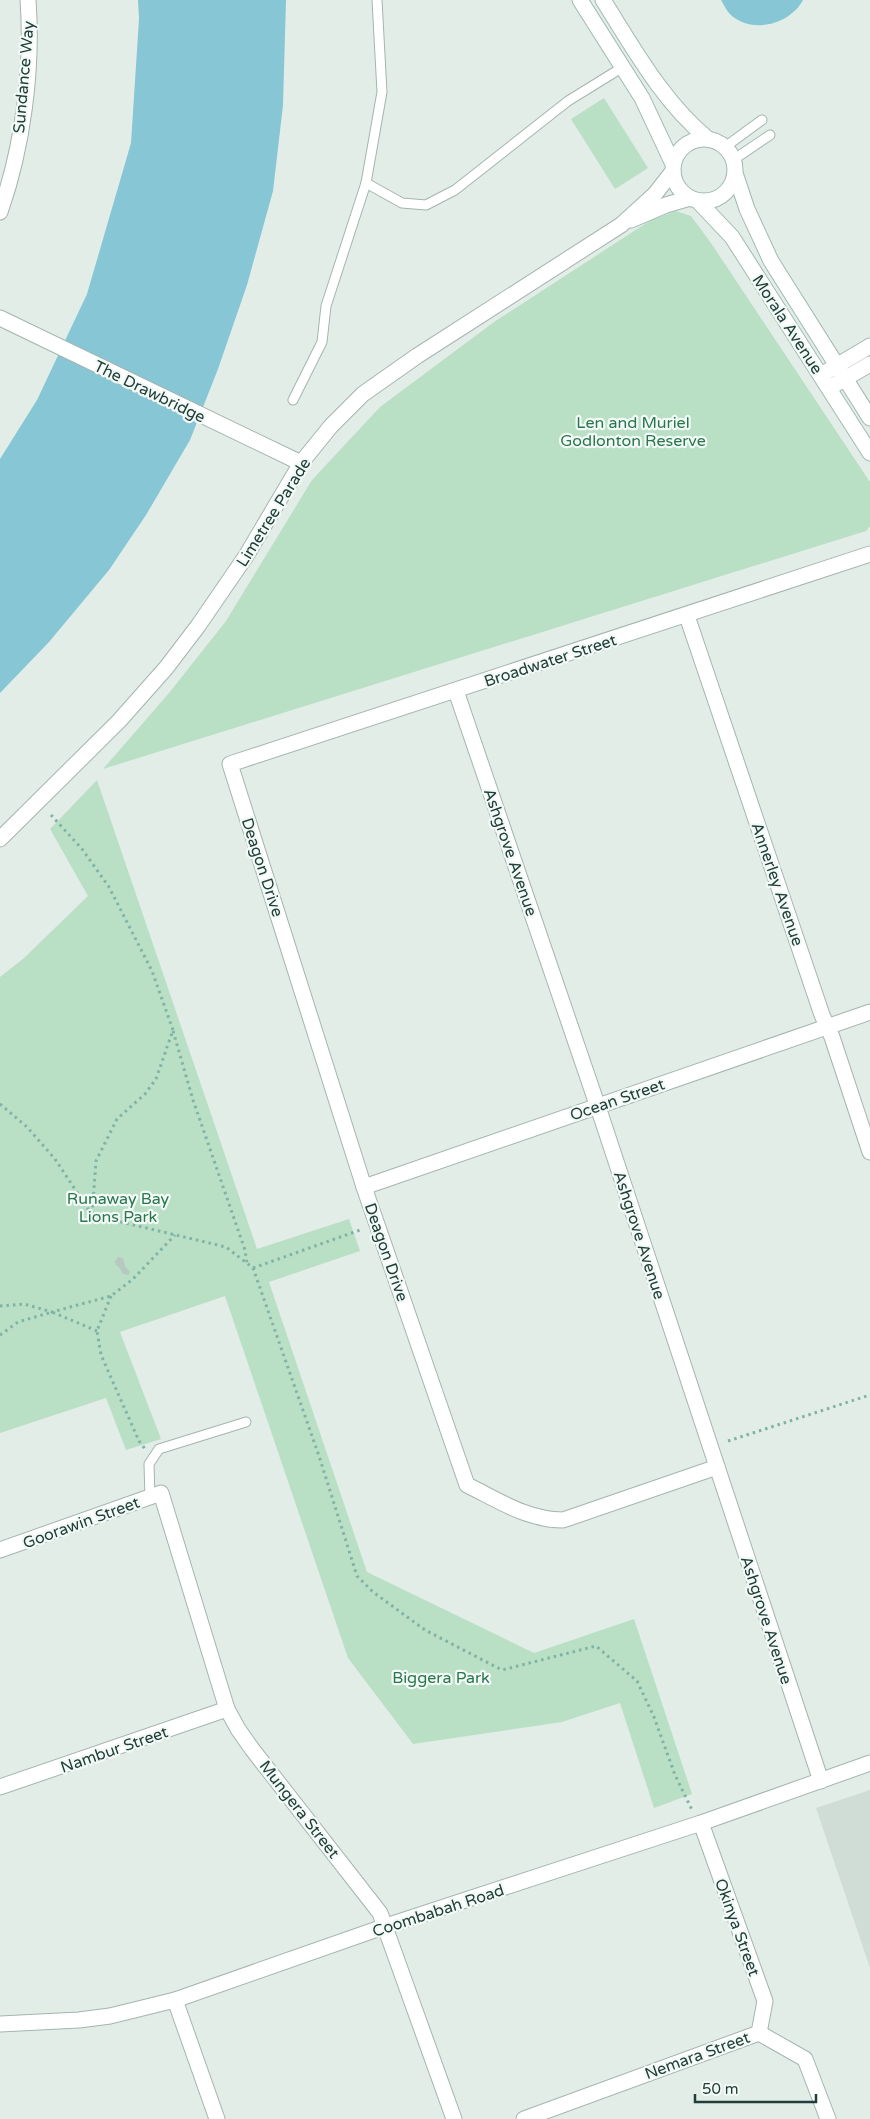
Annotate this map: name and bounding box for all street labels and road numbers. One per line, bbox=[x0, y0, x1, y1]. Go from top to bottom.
street label: Sundance Way bbox=[9, 20, 39, 134]
street label: Morala Avenue bbox=[748, 271, 827, 378]
street label: The Drawbridge bbox=[91, 356, 209, 428]
street label: Limetree Parade bbox=[232, 454, 315, 571]
street label: Broadwater Street bbox=[482, 630, 619, 692]
street label: Ashgrove Avenue bbox=[479, 786, 541, 919]
street label: Deagon Drive bbox=[237, 815, 287, 919]
street label: Annerley Avenue bbox=[747, 820, 808, 949]
street label: Ocean Street bbox=[567, 1074, 667, 1125]
street label: Ashgrove Avenue bbox=[609, 1169, 669, 1302]
street label: Deagon Drive bbox=[360, 1200, 412, 1304]
street label: Goorawin Street bbox=[20, 1493, 142, 1553]
street label: Ashgrove Avenue bbox=[736, 1554, 796, 1687]
street label: Nambur Street bbox=[58, 1722, 171, 1778]
street label: Mungera Street bbox=[255, 1757, 344, 1863]
street label: Okinya Street bbox=[710, 1876, 764, 1979]
street label: Coombabah Road bbox=[370, 1880, 507, 1942]
street label: Nemara Street bbox=[642, 2028, 753, 2084]

